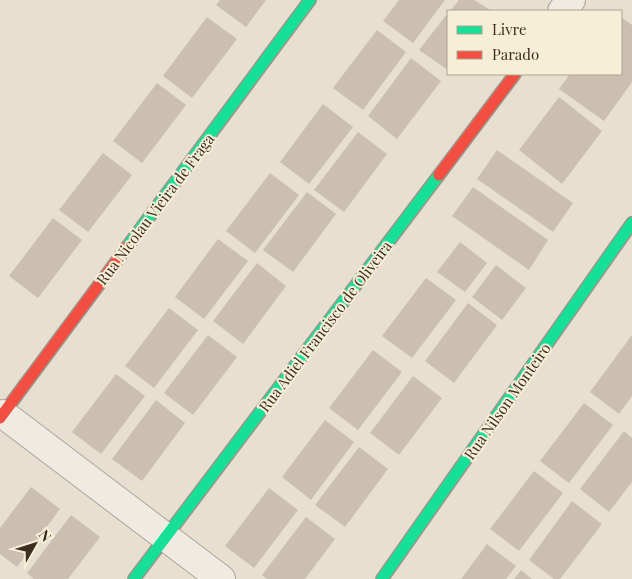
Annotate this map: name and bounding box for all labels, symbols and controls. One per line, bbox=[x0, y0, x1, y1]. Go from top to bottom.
legend bbox=[447, 10, 622, 75]
text: Livre bbox=[492, 19, 527, 39]
text: Parado bbox=[492, 44, 539, 64]
street label: Rua Nicolau Vieira de Fraga bbox=[92, 129, 219, 289]
street label: Rua Adiel Francisco de Oliveira bbox=[254, 236, 396, 416]
street label: Rua Nilson Monteiro bbox=[459, 339, 555, 463]
north arrow bbox=[10, 519, 60, 569]
text: N bbox=[35, 526, 56, 545]

